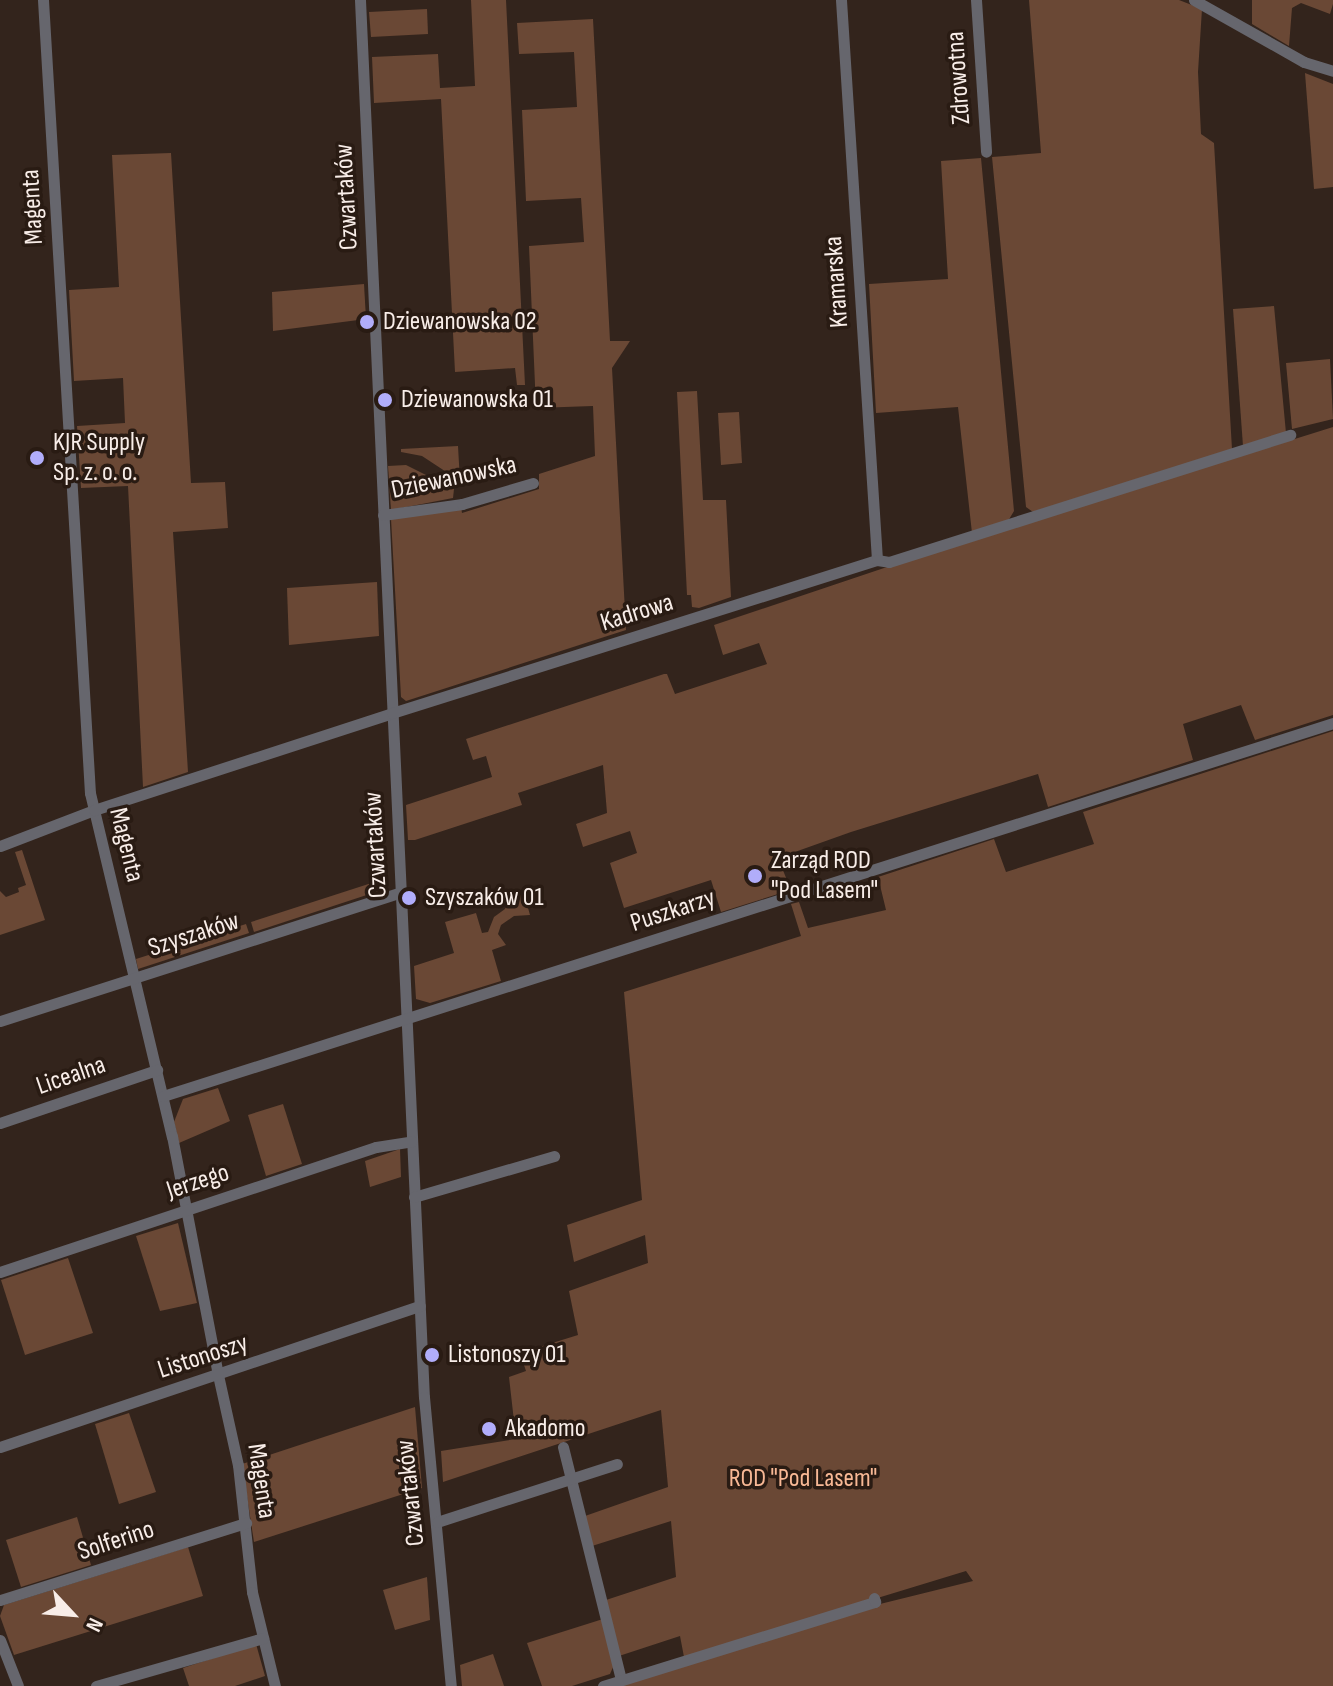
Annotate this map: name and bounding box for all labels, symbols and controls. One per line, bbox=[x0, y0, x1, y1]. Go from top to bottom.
street label: Zdrowotna bbox=[940, 30, 978, 126]
street label: Czwartaków bbox=[329, 143, 365, 251]
street label: Magenta bbox=[15, 169, 51, 245]
street label: Kramarska bbox=[818, 235, 856, 329]
place label: Dziewanowska 02 bbox=[383, 306, 537, 338]
marker: Dziewanowska 02 bbox=[358, 313, 376, 331]
place label: Dziewanowska 01 bbox=[401, 384, 553, 416]
marker: Dziewanowska 01 bbox=[376, 391, 394, 409]
place label: KJR Supply Sp. z. o. o. bbox=[53, 427, 145, 488]
marker: KJR Supply Sp. z. o. o. bbox=[28, 449, 46, 467]
street label: Dziewanowska bbox=[389, 450, 519, 506]
street label: Kadrowa bbox=[597, 587, 677, 639]
street label: Czwartaków bbox=[358, 791, 394, 899]
street label: Magenta bbox=[102, 805, 150, 885]
place label: Zarząd ROD "Pod Lasem" bbox=[771, 845, 878, 906]
marker: Zarząd ROD "Pod Lasem" bbox=[746, 867, 764, 885]
place label: Szyszaków 01 bbox=[425, 882, 544, 914]
street label: Puszkarzy bbox=[627, 883, 719, 939]
marker: Szyszaków 01 bbox=[400, 889, 418, 907]
street label: Szyszaków bbox=[145, 906, 243, 964]
street label: Licealna bbox=[32, 1050, 110, 1102]
street label: Jerzego bbox=[163, 1157, 233, 1207]
street label: Listonoszy bbox=[154, 1328, 252, 1386]
place label: Listonoszy 01 bbox=[448, 1339, 566, 1371]
marker: Listonoszy 01 bbox=[423, 1346, 441, 1364]
place label: Akadomo bbox=[505, 1413, 586, 1445]
marker: Akadomo bbox=[480, 1420, 498, 1438]
street label: Czwartaków bbox=[390, 1438, 432, 1548]
street label: Magenta bbox=[240, 1441, 282, 1521]
park label: ROD "Pod Lasem" bbox=[729, 1463, 877, 1495]
street label: Solferino bbox=[74, 1514, 158, 1568]
north arrow bbox=[32, 1574, 112, 1654]
text: N bbox=[79, 1614, 109, 1636]

